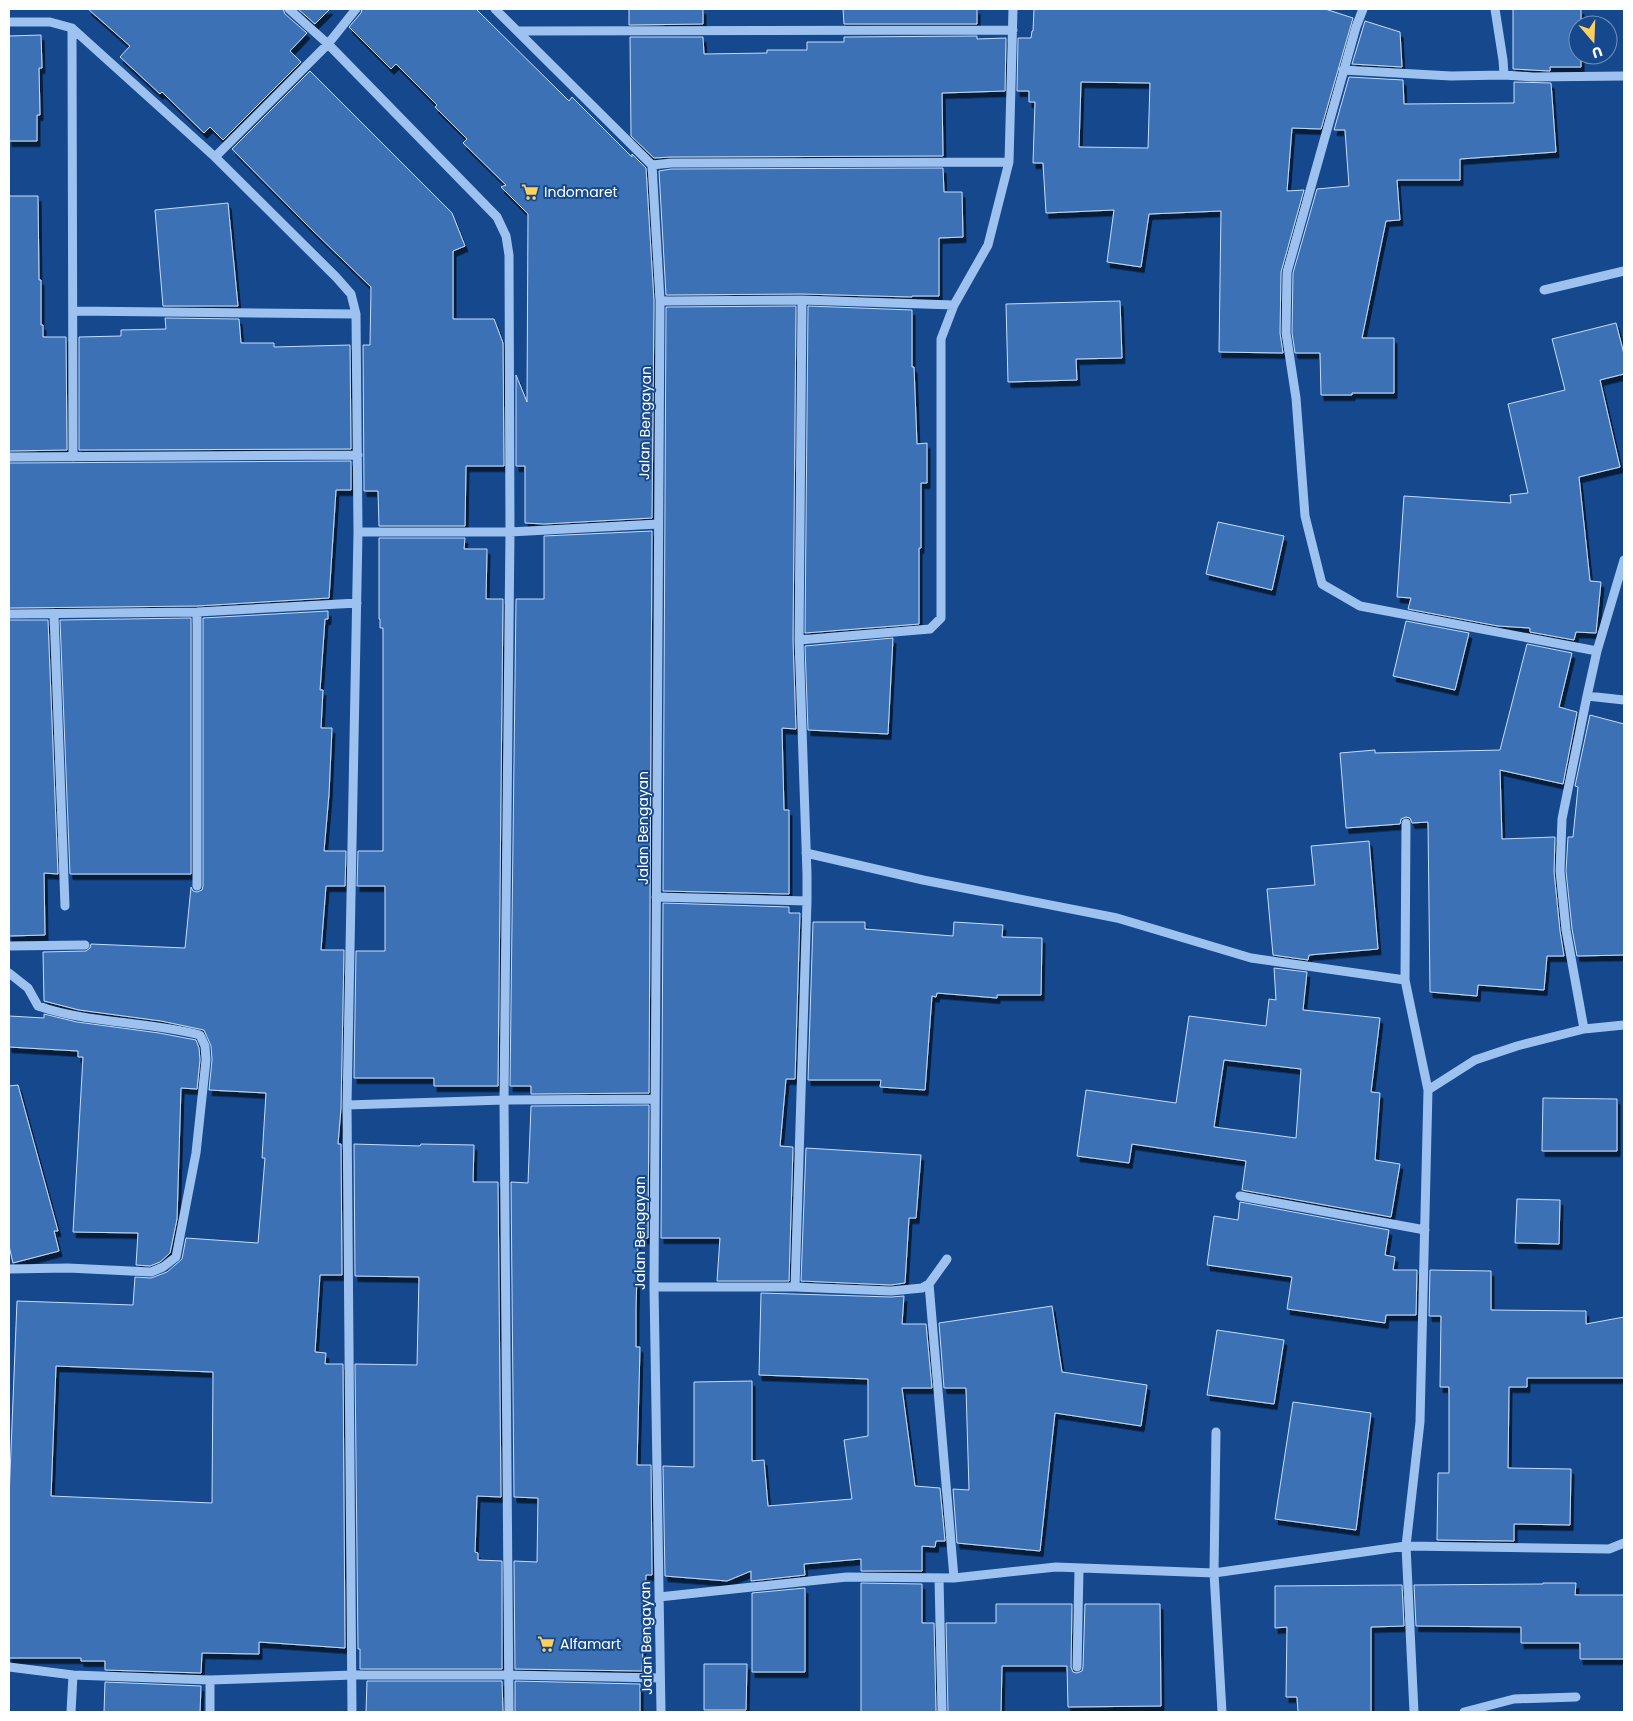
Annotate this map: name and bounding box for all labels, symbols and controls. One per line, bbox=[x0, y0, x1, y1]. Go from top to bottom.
north arrow bbox=[1568, 15, 1618, 65]
text: U bbox=[1589, 41, 1605, 63]
supermarket icon: Indomaret bbox=[520, 182, 540, 202]
place label: Indomaret bbox=[544, 182, 618, 202]
street label: Jalan Bengayan bbox=[634, 366, 656, 480]
street label: Jalan Bengayan bbox=[633, 771, 653, 885]
street label: Jalan Bengayan bbox=[630, 1176, 650, 1290]
street label: Jalan Bengayan bbox=[635, 1581, 657, 1695]
supermarket icon: Alfamart bbox=[536, 1634, 556, 1654]
place label: Alfamart bbox=[560, 1634, 621, 1654]

